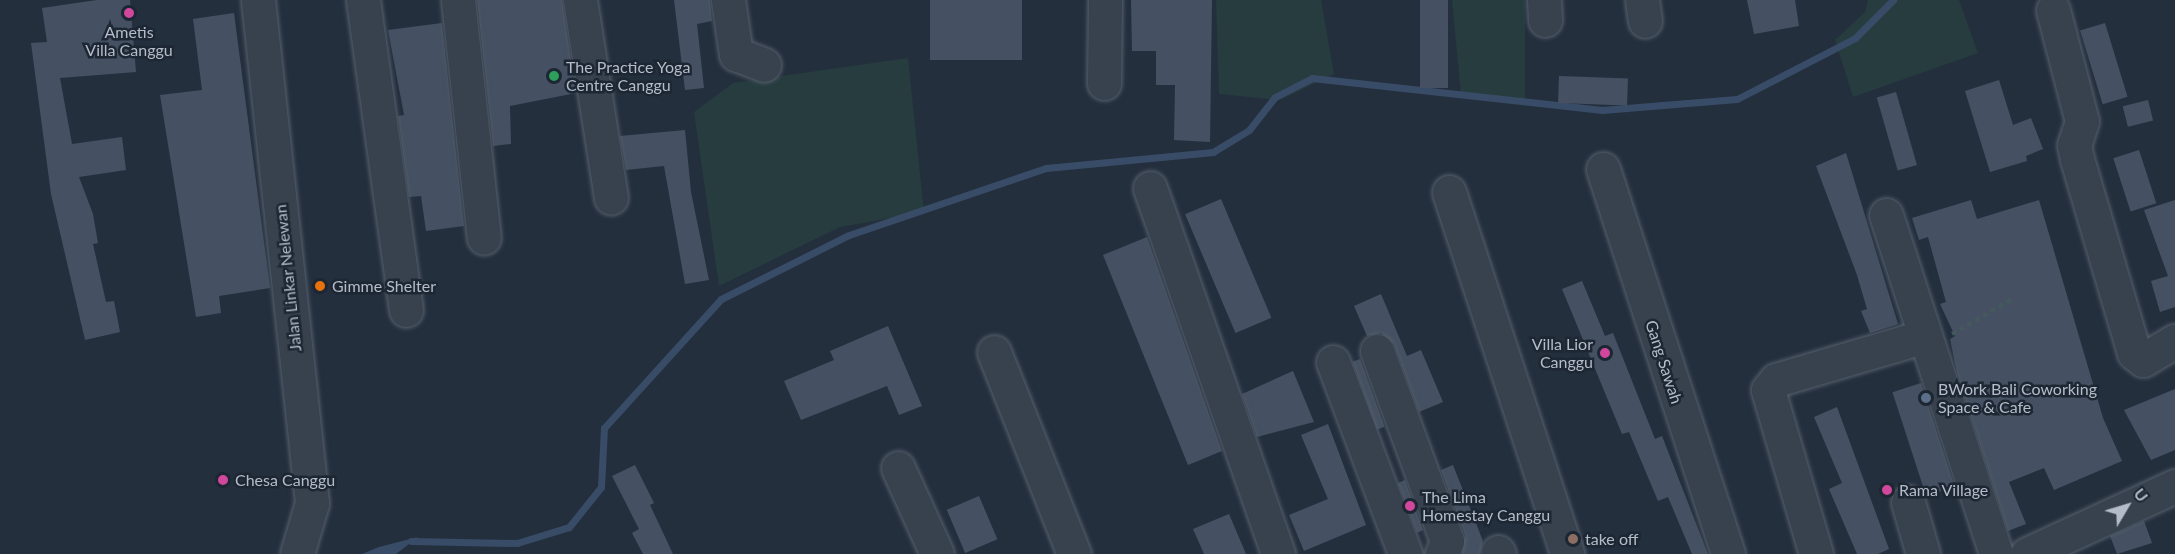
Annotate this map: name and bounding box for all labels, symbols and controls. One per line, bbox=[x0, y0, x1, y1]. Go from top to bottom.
marker: Ametis Villa Canggu bbox=[122, 6, 136, 20]
place label: Ametis Villa Canggu bbox=[85, 22, 173, 60]
place label: The Practice Yoga Centre Canggu bbox=[566, 57, 691, 95]
marker: The Practice Yoga Centre Canggu bbox=[547, 69, 561, 83]
street label: Jalan Linkar Nelewan bbox=[271, 203, 305, 353]
place label: Gimme Shelter bbox=[332, 276, 436, 296]
marker: Gimme Shelter bbox=[313, 279, 327, 293]
street label: Gang Sawah bbox=[1641, 318, 1687, 406]
place label: Villa Lior Canggu bbox=[1532, 334, 1593, 372]
marker: Villa Lior Canggu bbox=[1598, 346, 1612, 360]
place label: BWork Bali Coworking Space & Cafe bbox=[1938, 379, 2097, 417]
marker: BWork Bali Coworking Space & Cafe bbox=[1919, 391, 1933, 405]
place label: Chesa Canggu bbox=[235, 470, 335, 490]
marker: Chesa Canggu bbox=[216, 473, 230, 487]
north arrow bbox=[2097, 476, 2157, 536]
place label: Rama Village bbox=[1899, 480, 1989, 500]
marker: Rama Village bbox=[1880, 483, 1894, 497]
text: U bbox=[2130, 484, 2153, 505]
place label: The Lima Homestay Canggu bbox=[1422, 487, 1551, 525]
marker: The Lima Homestay Canggu bbox=[1403, 499, 1417, 513]
place label: take off bbox=[1585, 529, 1638, 549]
marker: take off bbox=[1566, 532, 1580, 546]

